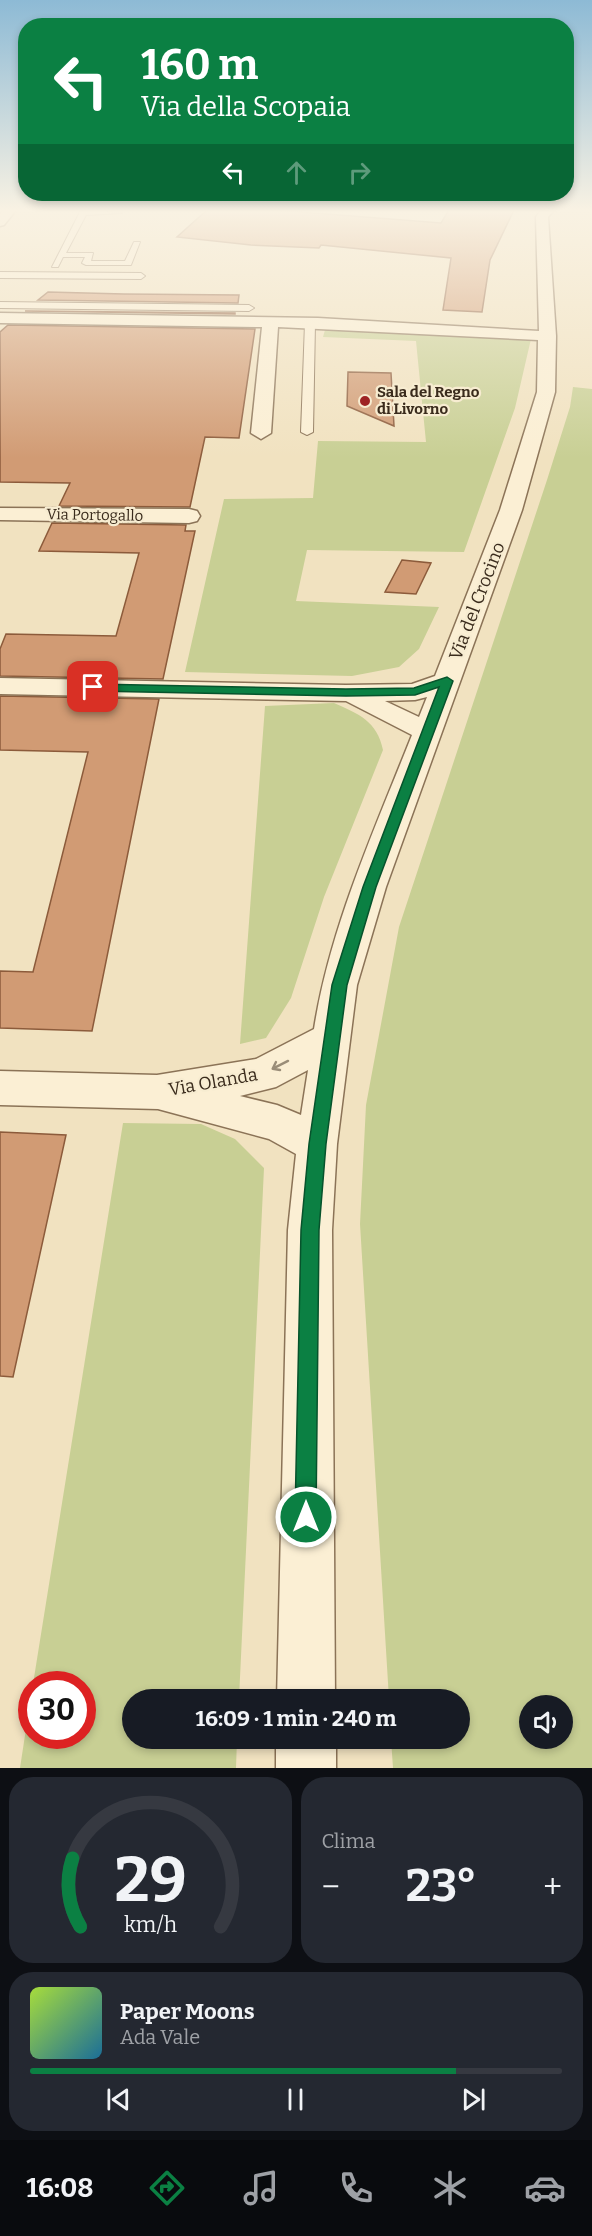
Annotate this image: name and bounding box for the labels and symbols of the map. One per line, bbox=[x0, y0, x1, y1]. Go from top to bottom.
place label: Sala del Regno di Livorno bbox=[377, 383, 480, 418]
marker: Sala del Regno di Livorno bbox=[358, 394, 372, 408]
street label: Via Portogallo bbox=[47, 505, 143, 525]
street label: Via del Crocino bbox=[444, 539, 510, 663]
pin bbox=[67, 661, 118, 712]
one-way arrow bbox=[272, 1060, 290, 1072]
street label: Via Olanda bbox=[167, 1063, 259, 1101]
position arrow bbox=[274, 1485, 338, 1549]
speed limit sign: 30 bbox=[18, 1671, 96, 1749]

